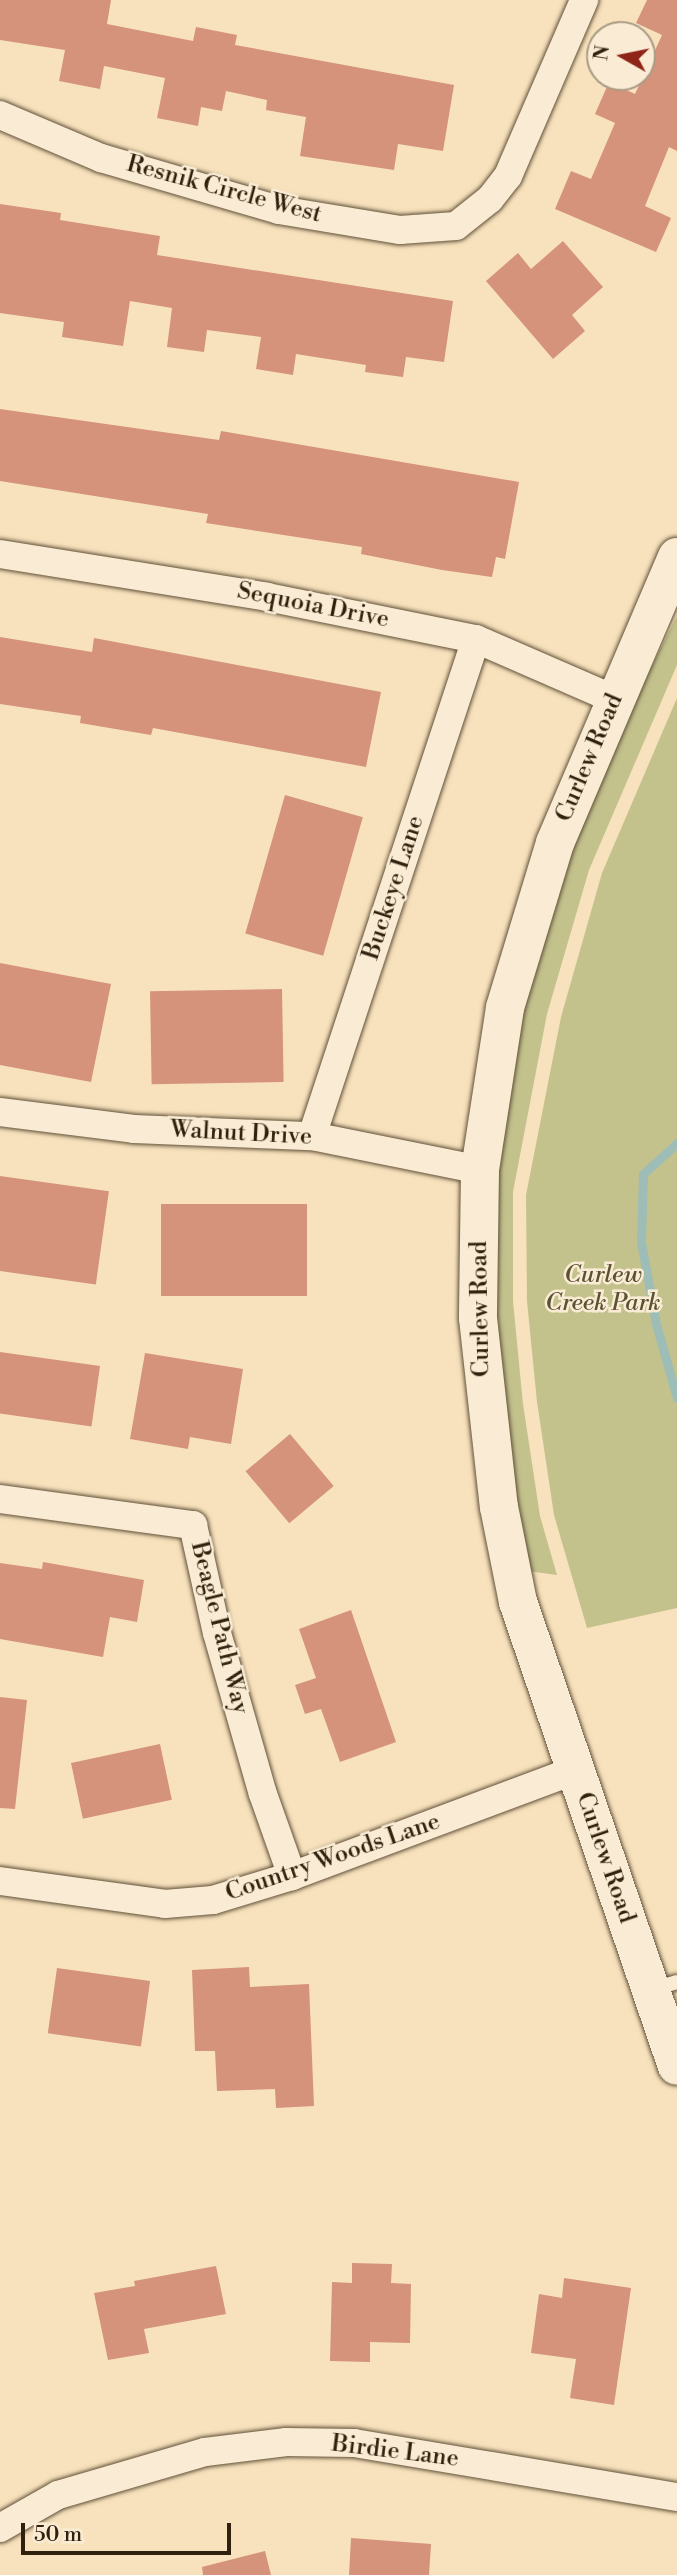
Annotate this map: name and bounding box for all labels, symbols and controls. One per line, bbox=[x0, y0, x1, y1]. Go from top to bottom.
north arrow bbox=[586, 21, 656, 91]
text: N bbox=[589, 44, 615, 62]
street label: Resnik Circle West bbox=[123, 150, 325, 230]
street label: Sequoia Drive bbox=[235, 577, 391, 635]
street label: Curlew Road bbox=[550, 690, 630, 826]
street label: Buckeye Lane bbox=[357, 812, 431, 964]
street label: Walnut Drive bbox=[169, 1116, 313, 1152]
street label: Curlew Road bbox=[465, 1241, 497, 1377]
park label: Curlew Creek Park bbox=[545, 1262, 661, 1318]
street label: Beagle Path Way bbox=[184, 1539, 254, 1717]
street label: Curlew Road bbox=[569, 1789, 641, 1927]
street label: Country Woods Lane bbox=[222, 1808, 444, 1908]
street label: Birdie Lane bbox=[330, 2430, 460, 2474]
scale bar bbox=[24, 2508, 234, 2552]
text: 50 m bbox=[34, 2522, 82, 2548]

